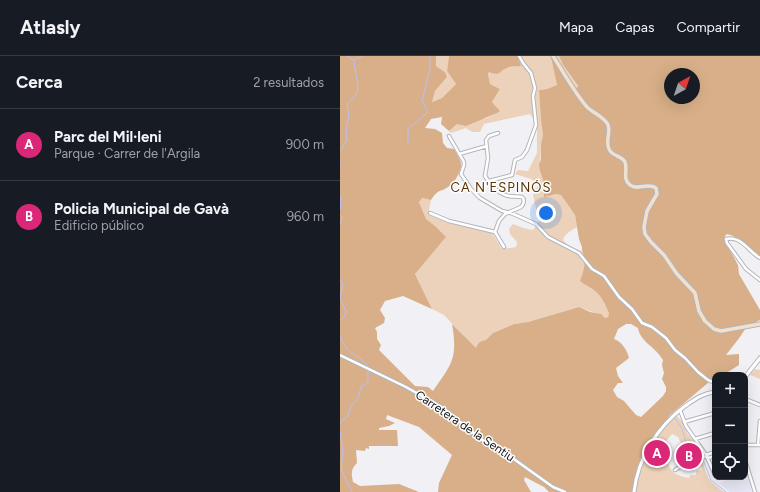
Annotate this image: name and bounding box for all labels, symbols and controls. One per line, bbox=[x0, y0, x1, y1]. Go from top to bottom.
text: Atlasly bbox=[20, 16, 80, 39]
text: Mapa bbox=[559, 19, 593, 36]
text: Capas bbox=[615, 19, 654, 36]
text: Compartir bbox=[676, 19, 740, 36]
north arrow bbox=[664, 68, 700, 104]
text: Cerca bbox=[16, 72, 63, 92]
text: 2 resultados bbox=[253, 75, 324, 90]
text: Parc del Mil·leni bbox=[54, 128, 162, 146]
text: A bbox=[24, 137, 34, 152]
text: 900 m bbox=[286, 137, 324, 152]
text: Parque · Carrer de l'Argila bbox=[54, 146, 200, 161]
district label: CA N'ESPINÓS bbox=[451, 180, 551, 195]
text: Policia Municipal de Gavà bbox=[54, 200, 229, 218]
your location bbox=[536, 203, 556, 223]
text: B bbox=[25, 209, 33, 224]
text: 960 m bbox=[287, 209, 324, 224]
text: Edificio público bbox=[54, 218, 144, 233]
map controls bbox=[712, 372, 748, 480]
button: + bbox=[712, 372, 748, 408]
street label: Carretera de la Sentiu bbox=[413, 388, 517, 464]
button: − bbox=[712, 408, 748, 444]
pin: A bbox=[644, 438, 670, 468]
pin: B bbox=[676, 441, 702, 471]
button: locate bbox=[712, 444, 748, 480]

